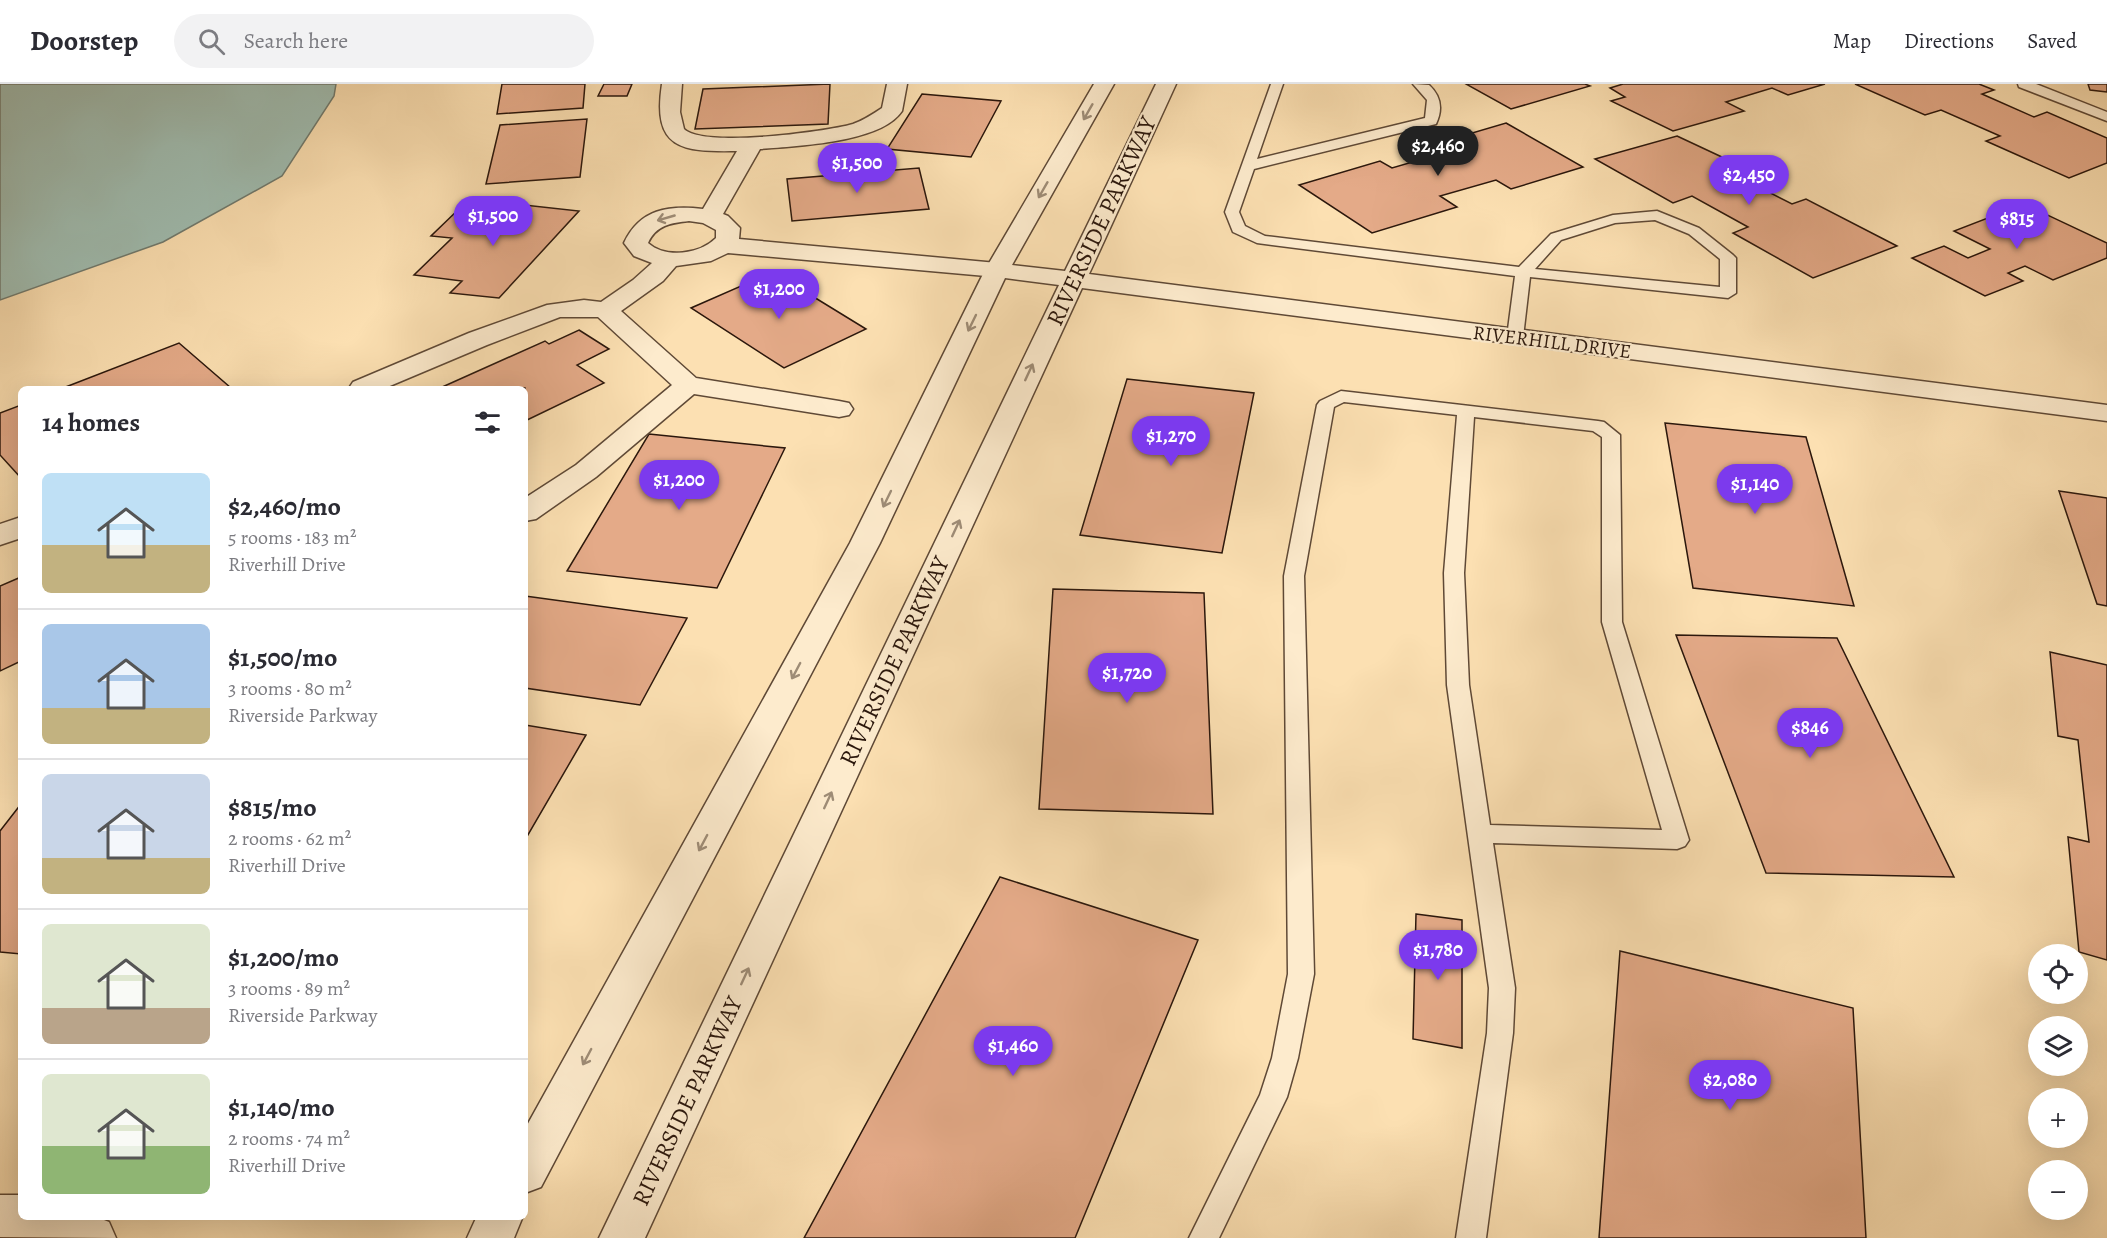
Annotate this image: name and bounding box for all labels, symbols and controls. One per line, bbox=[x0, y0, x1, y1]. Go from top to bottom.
search box bbox=[174, 14, 594, 68]
text: Doorstep bbox=[30, 22, 138, 60]
icon: search bbox=[195, 25, 228, 58]
text: Search here bbox=[243, 26, 348, 56]
text: Map bbox=[1833, 27, 1871, 55]
text: Directions bbox=[1904, 27, 1994, 55]
text: Saved bbox=[2027, 27, 2077, 55]
one-way arrow bbox=[1082, 103, 1094, 120]
street label: RIVERSIDE PARKWAY bbox=[1038, 110, 1164, 331]
pin: $2,460 bbox=[1389, 126, 1487, 177]
text: $2,460 bbox=[1411, 132, 1465, 159]
pin: $1,500 bbox=[808, 143, 906, 194]
text: $1,500 bbox=[832, 149, 882, 176]
pin: $2,450 bbox=[1700, 155, 1798, 206]
text: $2,450 bbox=[1723, 161, 1775, 188]
one-way arrow bbox=[1037, 181, 1048, 199]
pin: $1,500 bbox=[444, 196, 542, 247]
pin: $815 bbox=[1981, 199, 2053, 250]
text: $1,500 bbox=[468, 202, 518, 229]
text: $815 bbox=[2000, 205, 2034, 232]
one-way arrow bbox=[657, 213, 676, 224]
pin: $1,200 bbox=[730, 269, 828, 320]
text: $1,200 bbox=[753, 275, 805, 302]
one-way arrow bbox=[965, 314, 977, 332]
street label: RIVERHILL DRIVE bbox=[1471, 319, 1633, 365]
one-way arrow bbox=[1024, 363, 1036, 381]
text: 14 homes bbox=[42, 405, 140, 440]
icon: filters bbox=[471, 406, 504, 439]
pin: $1,270 bbox=[1122, 416, 1220, 467]
text: $1,270 bbox=[1146, 422, 1196, 449]
pin: $1,200 bbox=[630, 460, 728, 511]
pin: $1,140 bbox=[1706, 464, 1804, 515]
text: $1,200 bbox=[653, 466, 705, 493]
text: $1,140 bbox=[1731, 470, 1779, 497]
text: $2,460/mo bbox=[228, 489, 341, 524]
one-way arrow bbox=[880, 489, 892, 507]
icon: home bbox=[90, 497, 162, 569]
one-way arrow bbox=[951, 520, 963, 538]
text: 5 rooms · 183 m² bbox=[228, 524, 357, 551]
street label: RIVERSIDE PARKWAY bbox=[831, 550, 957, 771]
text: Riverhill Drive bbox=[228, 551, 346, 578]
text: $1,500/mo bbox=[228, 640, 337, 675]
icon: home bbox=[90, 648, 162, 720]
pin: $1,720 bbox=[1078, 653, 1176, 704]
text: $1,720 bbox=[1102, 659, 1152, 686]
one-way arrow bbox=[790, 662, 802, 679]
text: 3 rooms · 80 m² bbox=[228, 675, 352, 702]
text: Riverside Parkway bbox=[228, 702, 377, 729]
pin: $846 bbox=[1774, 708, 1846, 759]
text: $846 bbox=[1791, 714, 1829, 741]
text: $815/mo bbox=[228, 790, 317, 825]
one-way arrow bbox=[823, 791, 835, 809]
icon: home bbox=[90, 798, 162, 870]
text: 2 rooms · 62 m² bbox=[228, 825, 351, 852]
one-way arrow bbox=[697, 833, 708, 851]
text: Riverhill Drive bbox=[228, 852, 346, 879]
pin: $1,780 bbox=[1389, 930, 1487, 981]
text: $1,780 bbox=[1413, 936, 1463, 963]
text: $1,200/mo bbox=[228, 940, 339, 975]
map controls bbox=[2028, 944, 2088, 1220]
button: locate bbox=[2028, 944, 2088, 1004]
icon: home bbox=[90, 948, 162, 1020]
one-way arrow bbox=[740, 968, 752, 986]
text: 3 rooms · 89 m² bbox=[228, 975, 350, 1002]
street label: RIVERSIDE PARKWAY bbox=[624, 990, 750, 1211]
text: Riverside Parkway bbox=[228, 1002, 377, 1029]
button: layers bbox=[2028, 1016, 2088, 1076]
pin: $1,460 bbox=[964, 1026, 1062, 1077]
text: $1,460 bbox=[988, 1032, 1038, 1059]
one-way arrow bbox=[581, 1048, 593, 1065]
pin: $2,080 bbox=[1681, 1060, 1779, 1111]
text: $2,080 bbox=[1703, 1066, 1757, 1093]
button: + bbox=[2028, 1088, 2088, 1148]
text: $1,140/mo bbox=[228, 1090, 335, 1125]
icon: home bbox=[90, 1098, 162, 1170]
text: 2 rooms · 74 m² bbox=[228, 1125, 350, 1152]
text: Riverhill Drive bbox=[228, 1152, 346, 1179]
button: − bbox=[2028, 1160, 2088, 1220]

